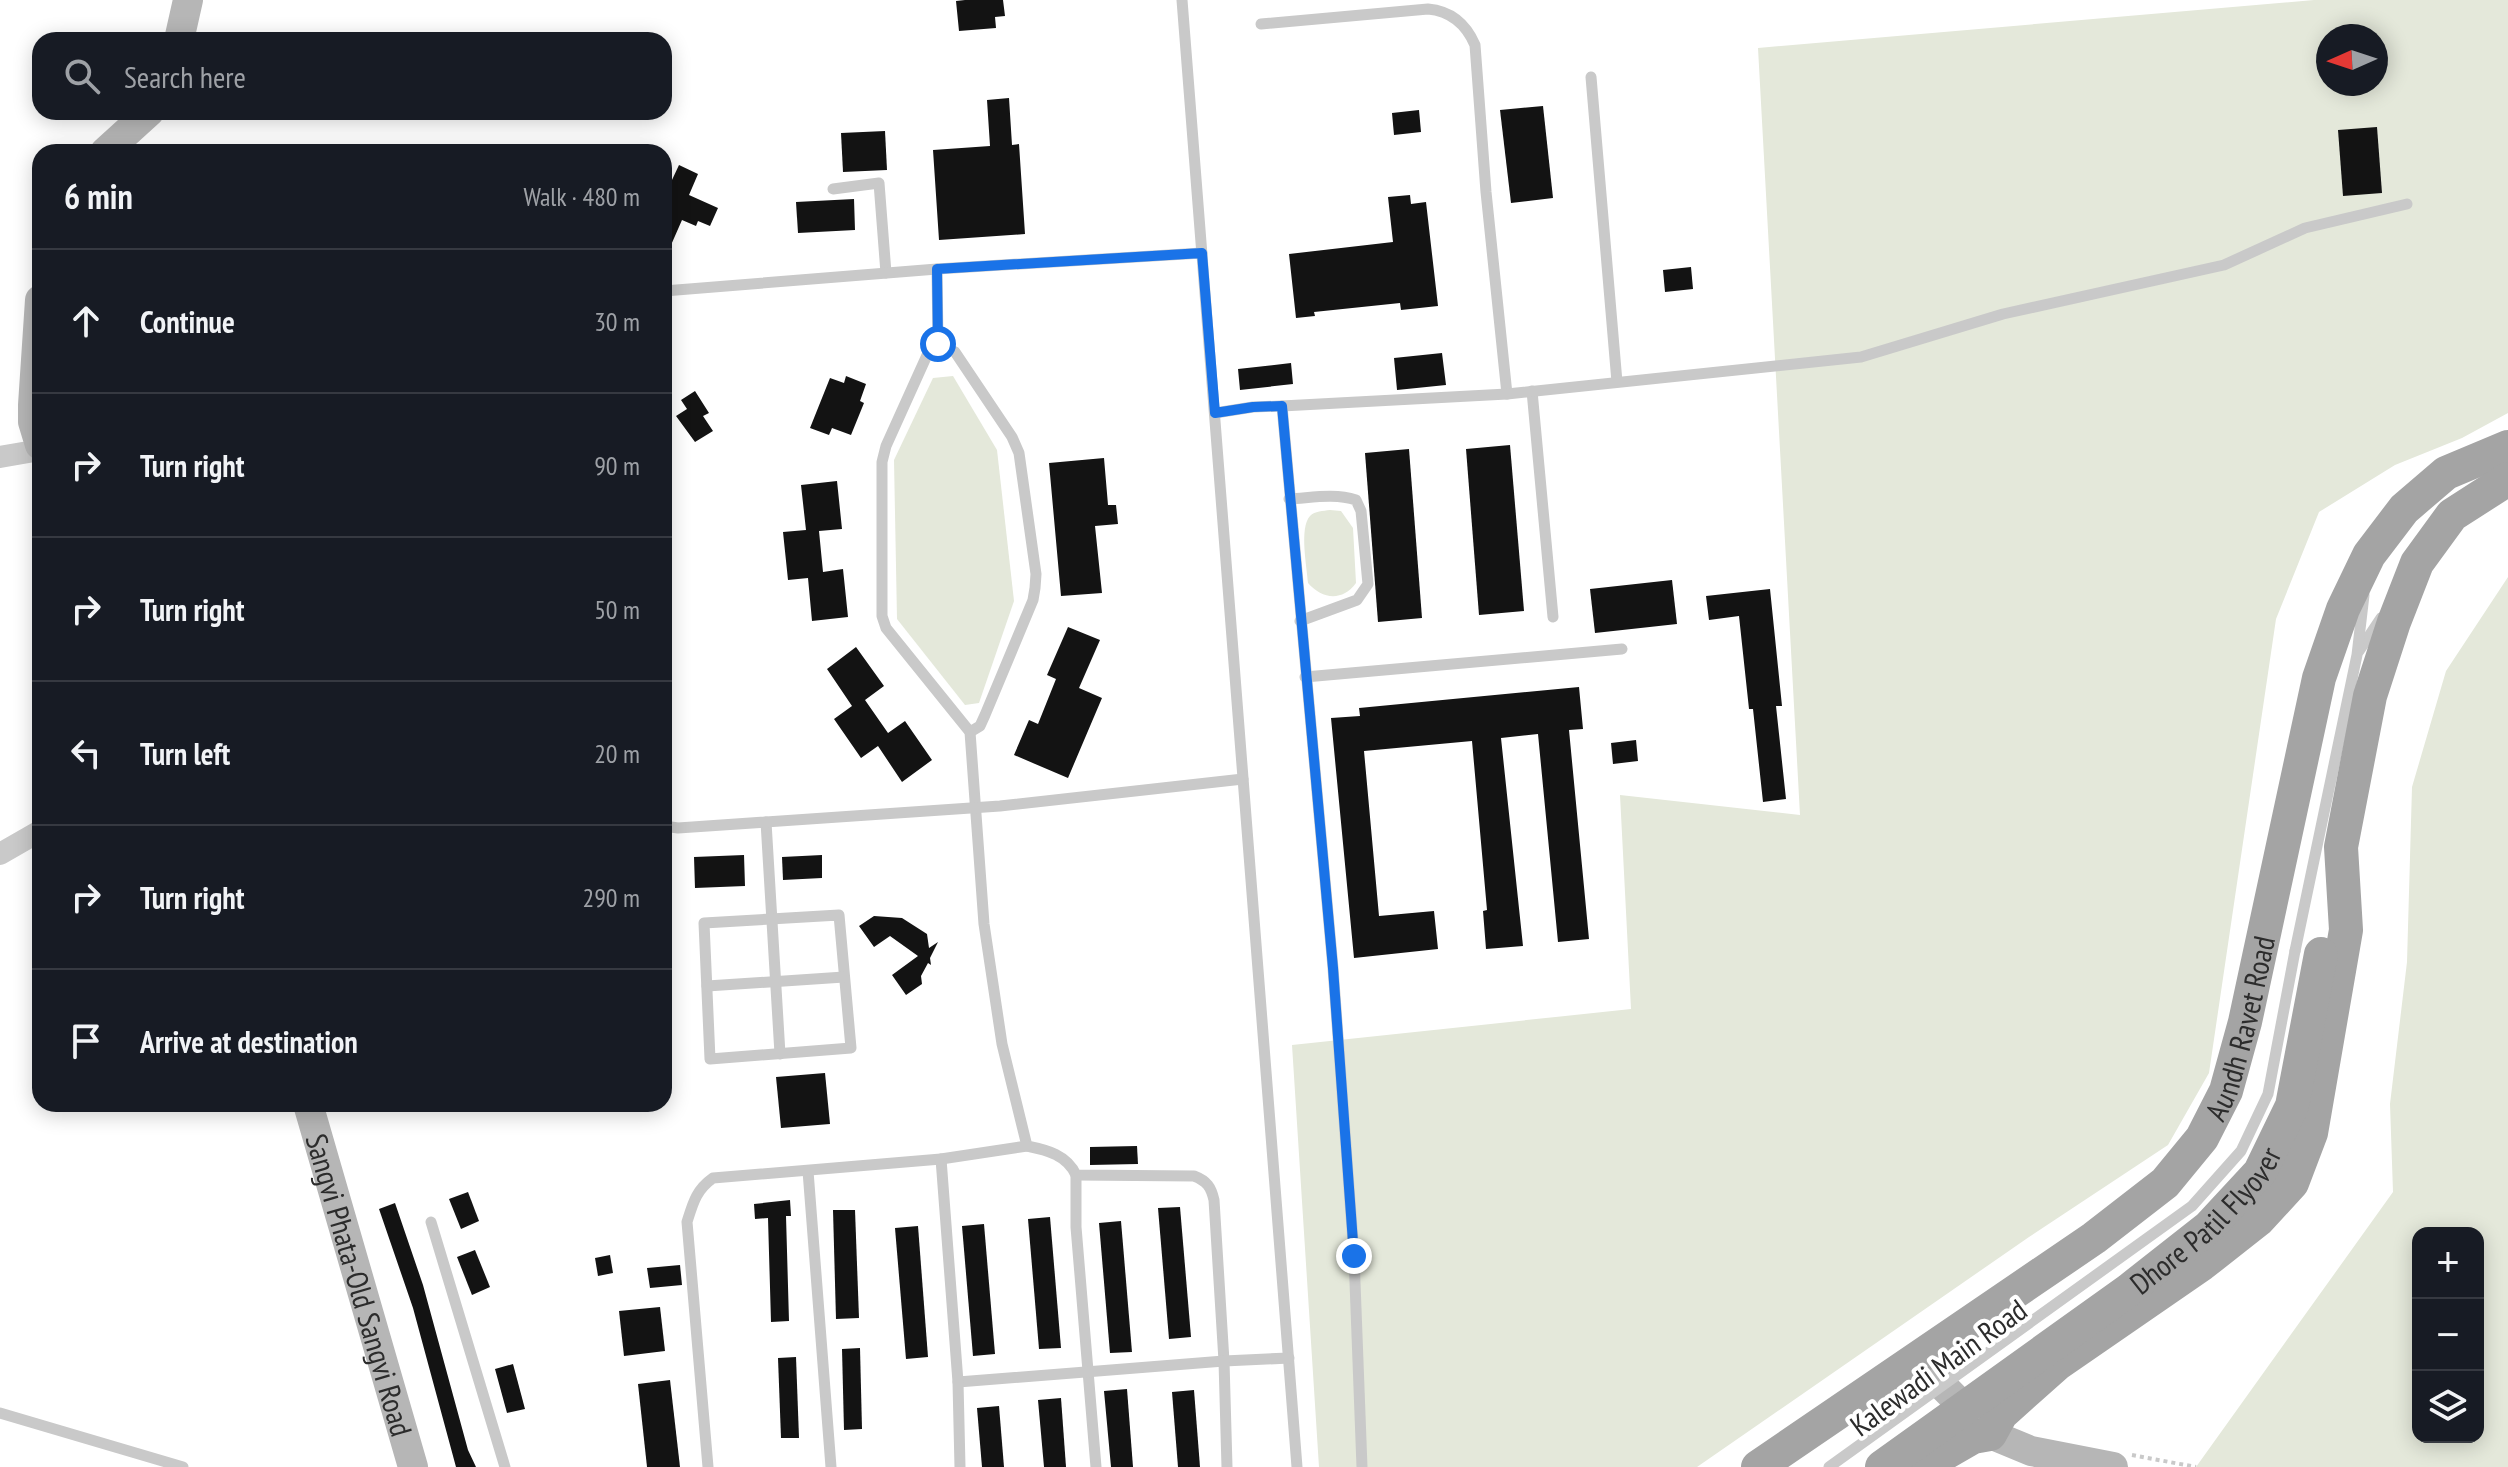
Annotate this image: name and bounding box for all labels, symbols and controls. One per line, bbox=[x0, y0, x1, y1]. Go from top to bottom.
north arrow bbox=[2316, 24, 2388, 96]
search box bbox=[32, 32, 672, 120]
icon: search bbox=[60, 54, 104, 98]
text: Search here bbox=[124, 57, 246, 96]
text: 6 min bbox=[64, 174, 133, 218]
text: Walk · 480 m bbox=[523, 180, 640, 213]
icon: ahead bbox=[64, 299, 108, 343]
text: Continue bbox=[140, 302, 235, 341]
text: 30 m bbox=[594, 305, 640, 338]
route start bbox=[920, 326, 956, 362]
icon: right bbox=[64, 443, 108, 487]
text: Turn right bbox=[140, 446, 244, 485]
text: 90 m bbox=[594, 449, 640, 482]
icon: right bbox=[64, 587, 108, 631]
text: Turn right bbox=[140, 590, 244, 629]
text: 50 m bbox=[594, 593, 640, 626]
icon: left bbox=[64, 731, 108, 775]
text: Turn left bbox=[140, 734, 230, 773]
text: 20 m bbox=[594, 737, 640, 770]
icon: right bbox=[64, 875, 108, 919]
text: Turn right bbox=[140, 878, 244, 917]
text: 290 m bbox=[582, 881, 640, 914]
street label: Aundh Ravet Road bbox=[2195, 932, 2282, 1127]
icon: arrive bbox=[64, 1019, 108, 1063]
text: Arrive at destination bbox=[140, 1022, 358, 1061]
street label: Sangvi Phata-Old Sangvi Road bbox=[298, 1129, 422, 1440]
street label: Dhore Patil Flyover bbox=[2121, 1139, 2289, 1302]
map controls bbox=[2412, 1227, 2484, 1443]
button: + bbox=[2412, 1227, 2484, 1299]
route end bbox=[1336, 1238, 1372, 1274]
street label: Kalewadi Main Road bbox=[1842, 1290, 2034, 1444]
button: − bbox=[2412, 1299, 2484, 1371]
button: layers bbox=[2412, 1371, 2484, 1443]

